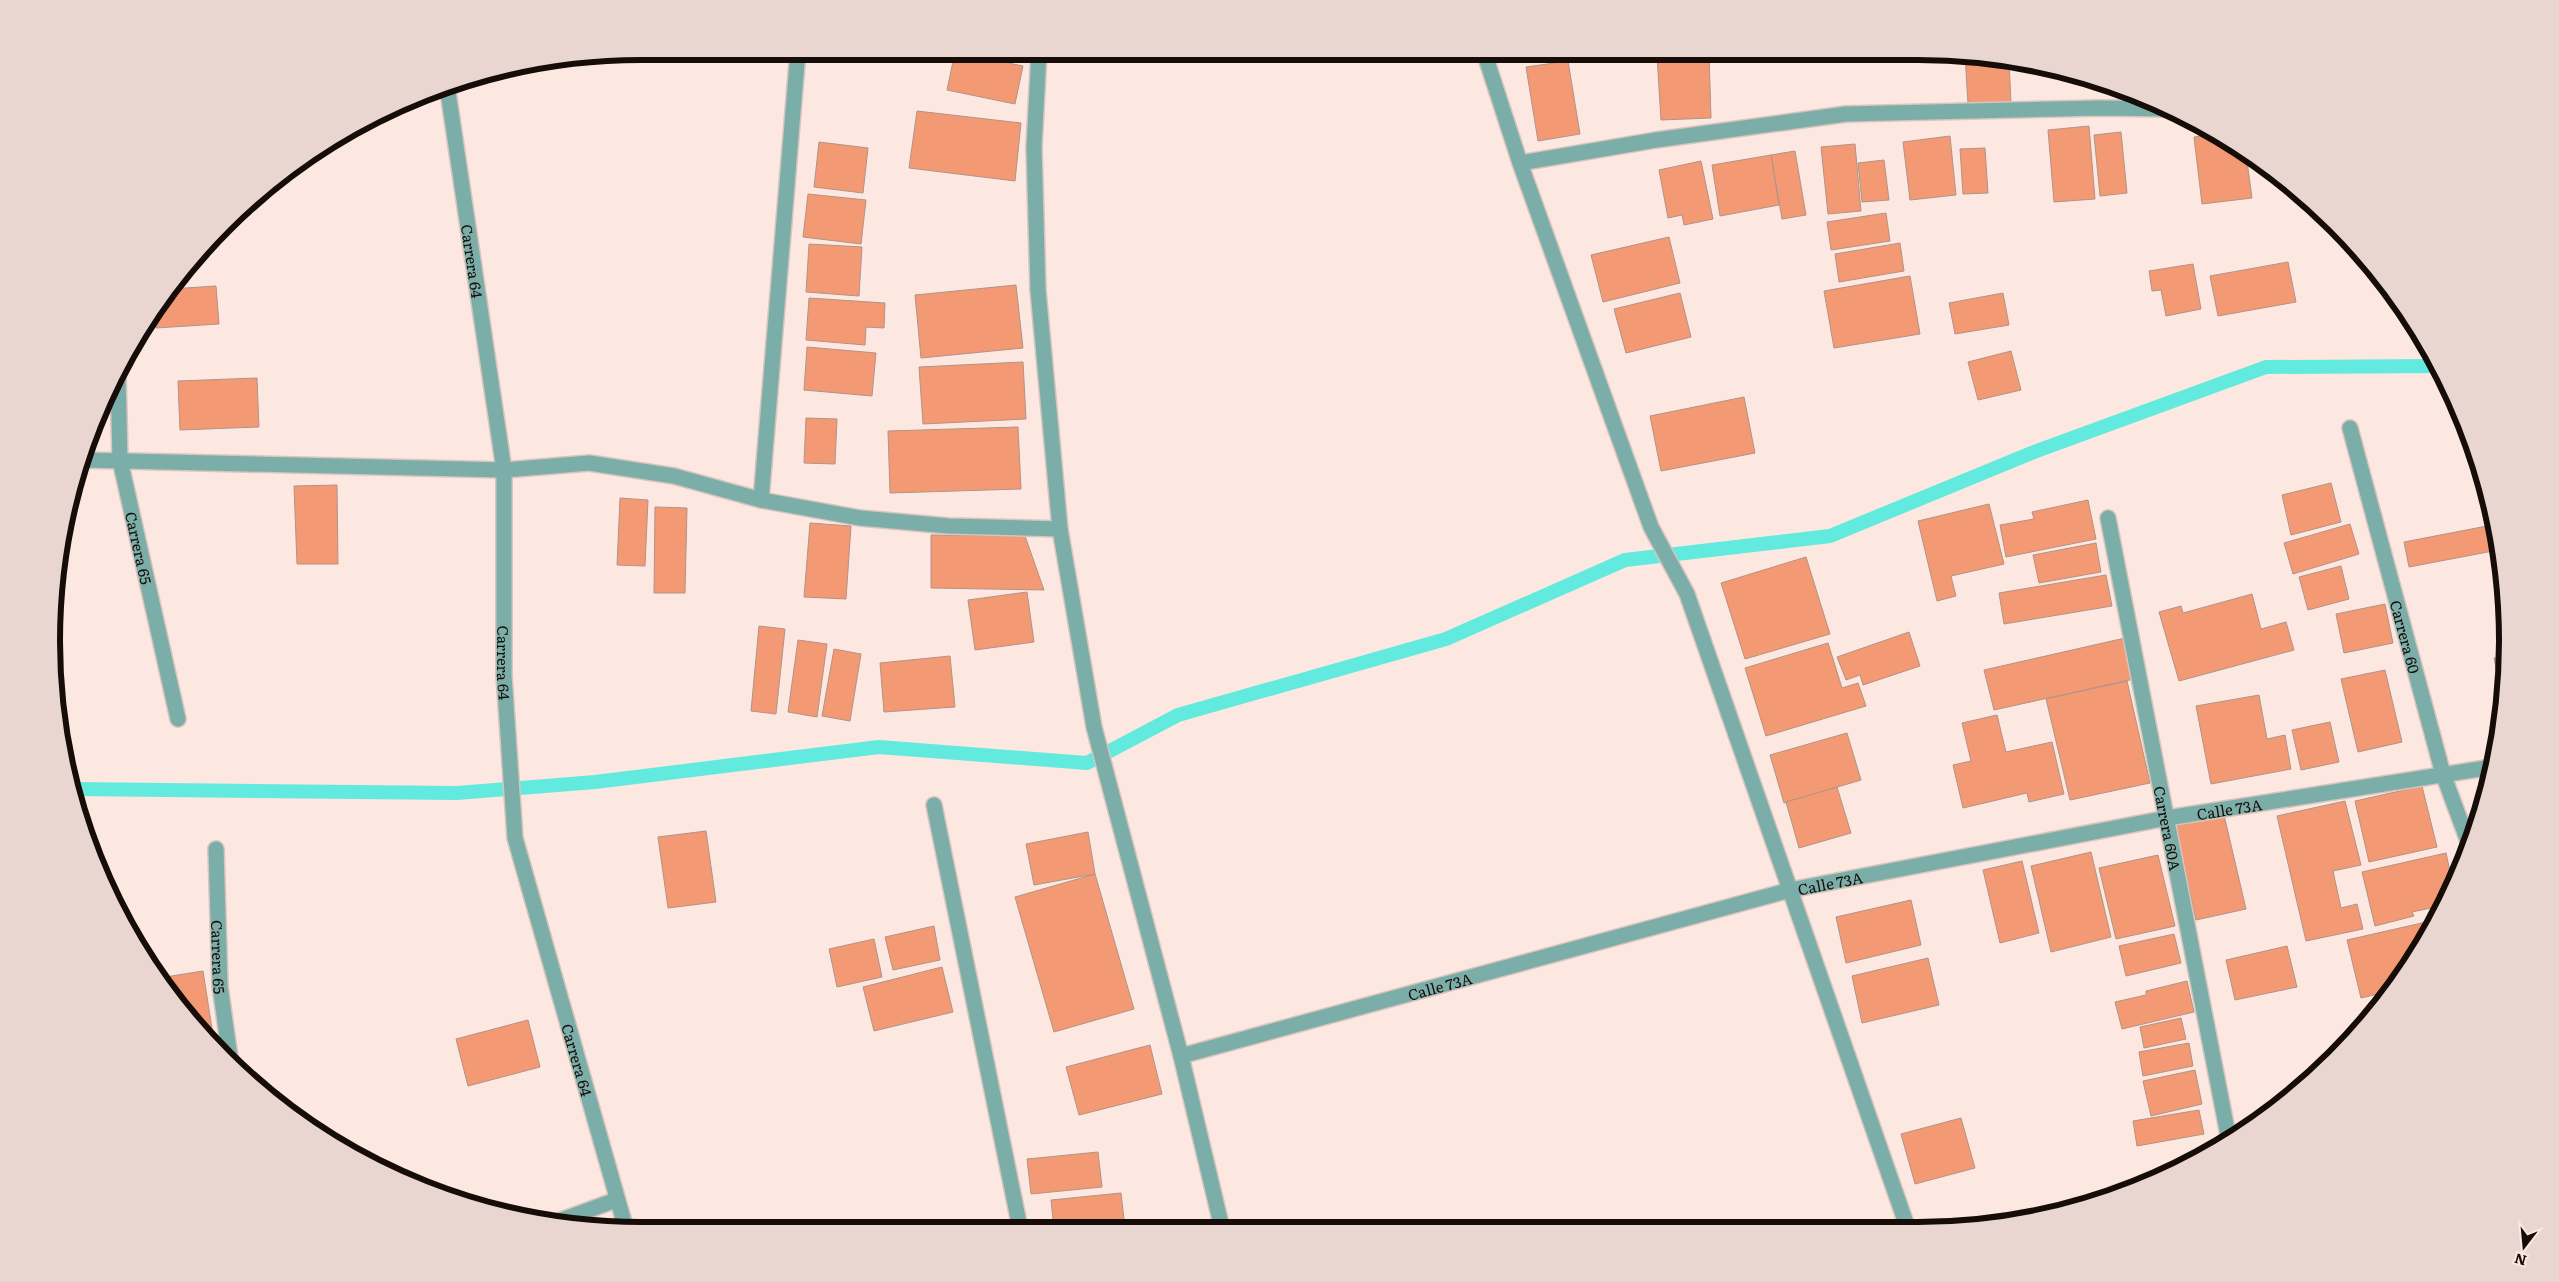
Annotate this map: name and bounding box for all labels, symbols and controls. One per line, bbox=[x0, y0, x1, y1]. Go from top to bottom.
street label: Carrera 64 bbox=[456, 223, 490, 300]
street label: Carrera 65 bbox=[120, 509, 159, 587]
street label: Carrera 60 bbox=[2385, 597, 2427, 676]
street label: Carrera 64 bbox=[492, 626, 517, 701]
street label: Carrera 60A bbox=[2149, 784, 2188, 873]
street label: Calle 73A bbox=[2195, 792, 2263, 825]
street label: Calle 73A bbox=[1796, 865, 1865, 900]
street label: Carrera 65 bbox=[207, 920, 233, 996]
street label: Calle 73A bbox=[1405, 966, 1474, 1005]
street label: Carrera 64 bbox=[557, 1021, 599, 1099]
north arrow bbox=[2499, 1222, 2549, 1272]
text: N bbox=[2511, 1249, 2529, 1272]

